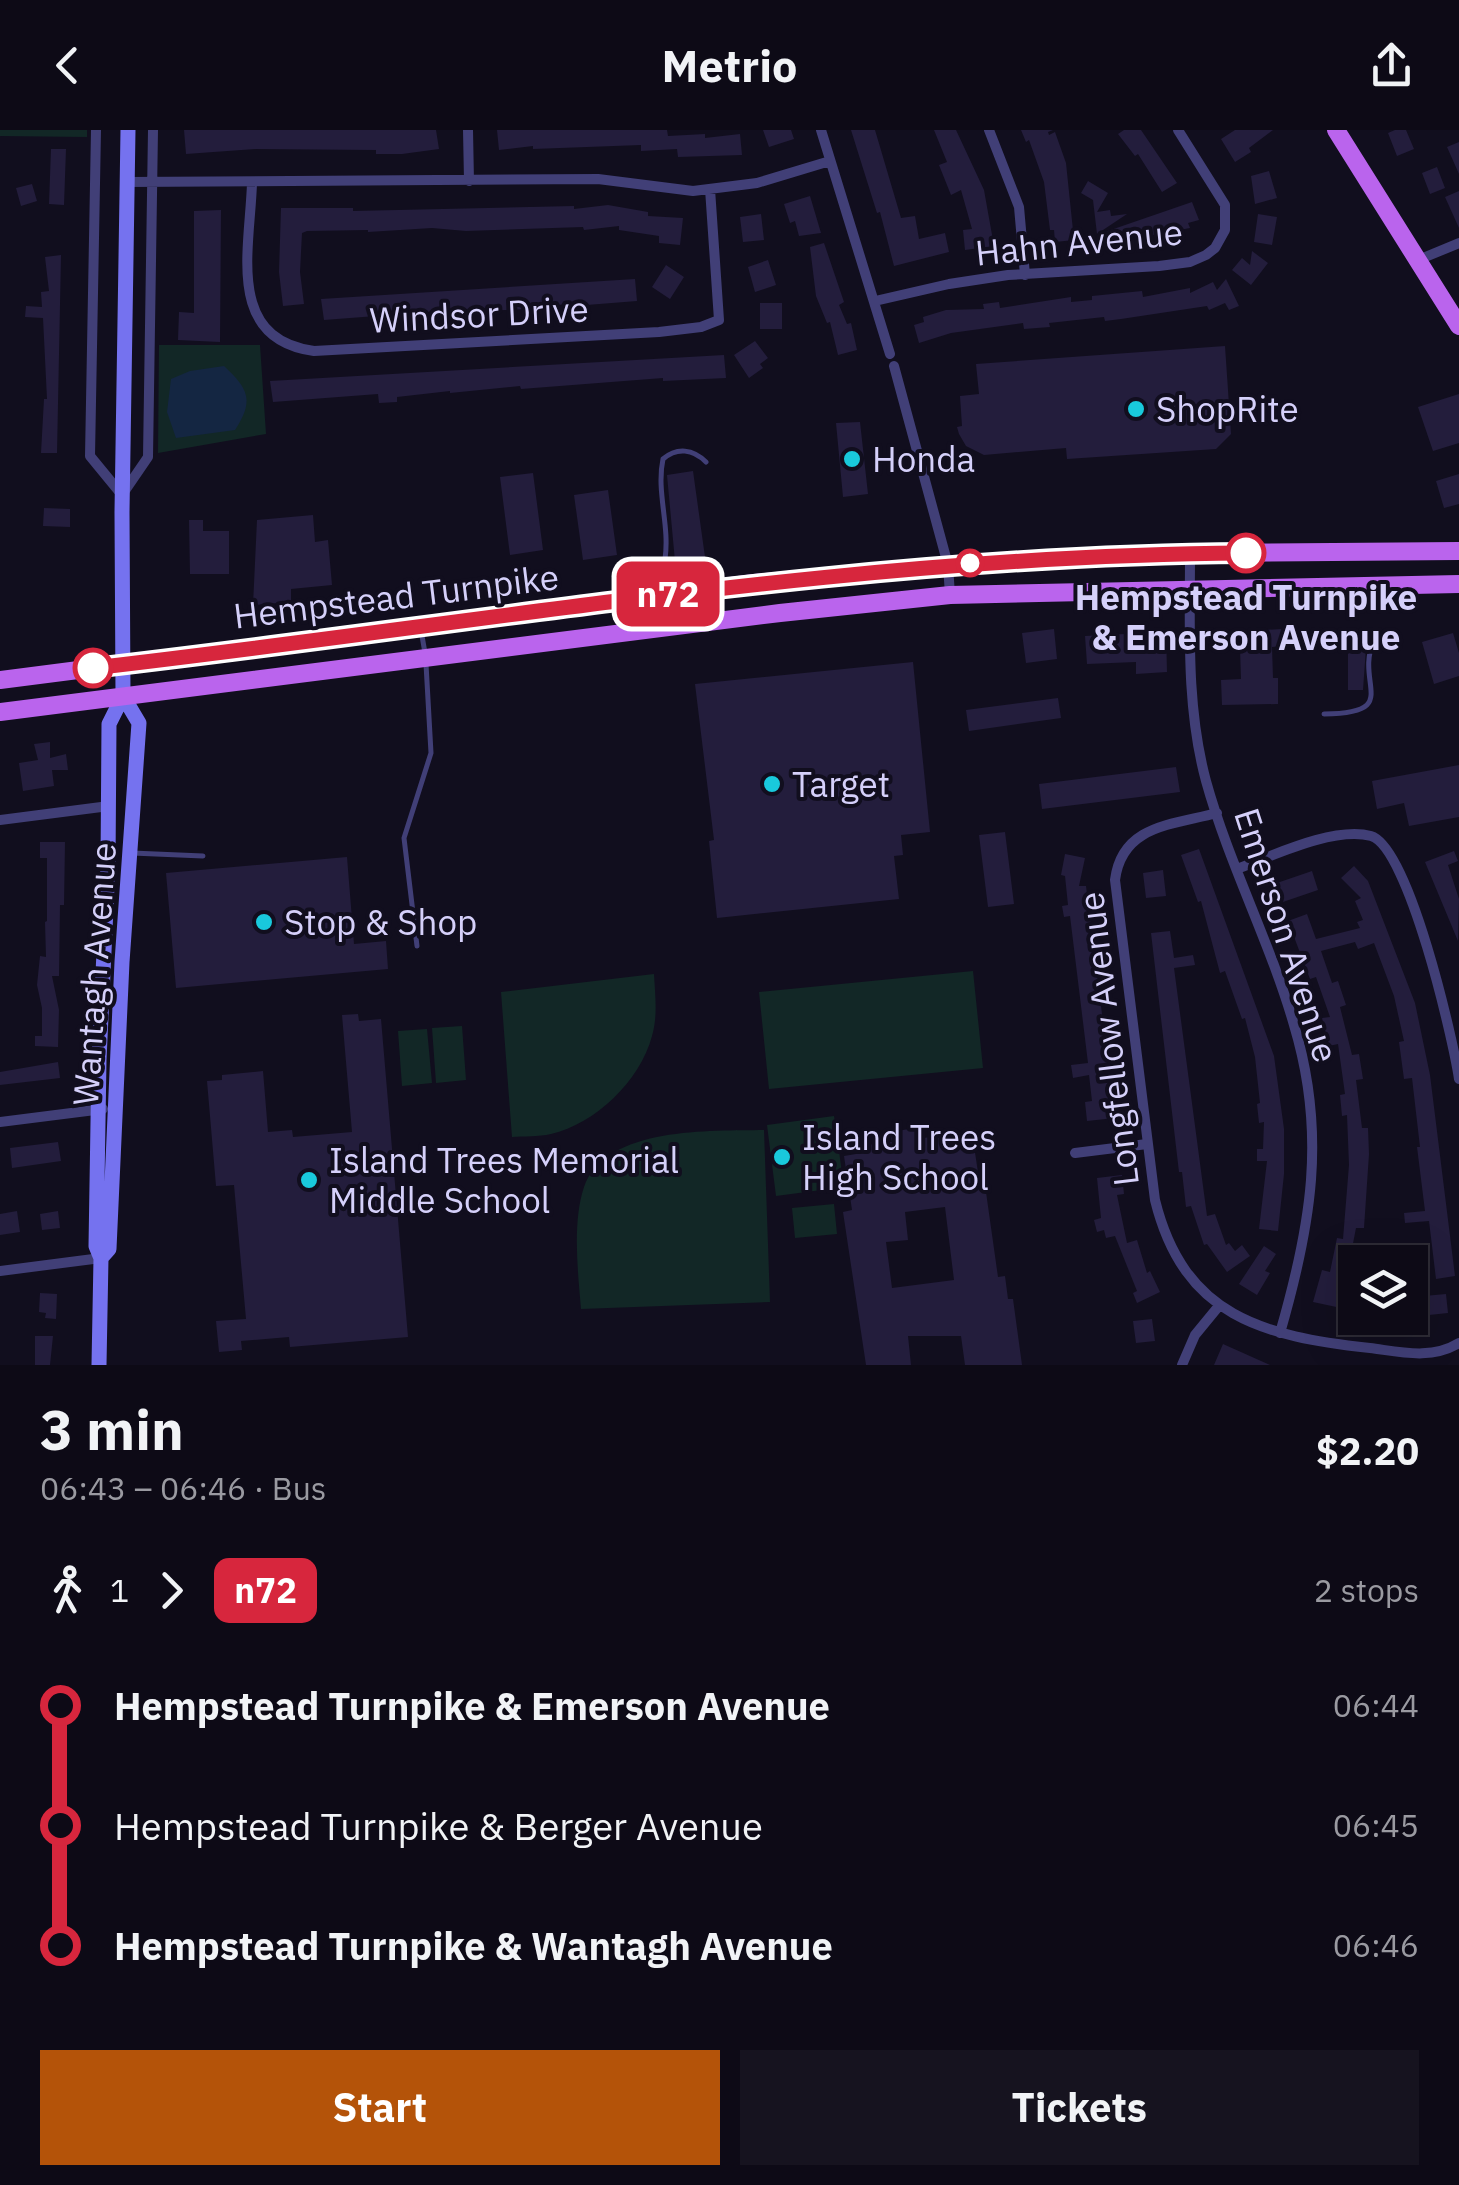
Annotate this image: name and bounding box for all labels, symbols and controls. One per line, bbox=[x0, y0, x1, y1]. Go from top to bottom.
text: Metrio bbox=[662, 36, 797, 94]
icon: back bbox=[40, 38, 95, 93]
icon: share bbox=[1364, 38, 1419, 93]
street label: Hahn Avenue bbox=[973, 208, 1185, 276]
street label: Windsor Drive bbox=[368, 285, 590, 343]
place label: ShopRite bbox=[1156, 386, 1299, 432]
marker: ShopRite bbox=[1125, 398, 1147, 420]
place label: Honda bbox=[872, 436, 975, 482]
marker: Honda bbox=[841, 448, 863, 470]
marker: Hempstead Turnpike & Emerson Avenue bbox=[1227, 534, 1265, 572]
unlabelled marker bbox=[957, 550, 983, 576]
street label: Hempstead Turnpike bbox=[231, 553, 561, 639]
line badge: n72 bbox=[610, 562, 726, 626]
text: n72 bbox=[637, 571, 699, 617]
place label: Hempstead Turnpike & Emerson Avenue bbox=[1075, 574, 1417, 660]
unlabelled marker bbox=[74, 649, 112, 687]
place label: Target bbox=[792, 761, 890, 807]
marker: Target bbox=[761, 773, 783, 795]
street label: Emerson Avenue bbox=[1224, 802, 1350, 1068]
street label: Wantagh Avenue bbox=[62, 841, 126, 1107]
street label: Longfellow Avenue bbox=[1067, 889, 1149, 1189]
place label: Stop & Shop bbox=[284, 899, 477, 945]
marker: Stop & Shop bbox=[253, 911, 275, 933]
place label: Island Trees High School bbox=[802, 1114, 996, 1200]
place label: Island Trees Memorial Middle School bbox=[329, 1137, 679, 1223]
marker: Island Trees High School bbox=[771, 1146, 793, 1168]
marker: Island Trees Memorial Middle School bbox=[298, 1169, 320, 1191]
map controls bbox=[1338, 1245, 1428, 1335]
button: layers bbox=[1338, 1245, 1428, 1335]
text: 3 min bbox=[40, 1394, 184, 1465]
text: $2.20 bbox=[1316, 1426, 1419, 1475]
text: 06:43 – 06:46 · Bus bbox=[40, 1467, 326, 1509]
icon: walk bbox=[40, 1563, 95, 1618]
icon: forward bbox=[144, 1563, 199, 1618]
text: n72 bbox=[234, 1567, 297, 1613]
text: 1 bbox=[110, 1569, 129, 1611]
text: 2 stops bbox=[1314, 1569, 1419, 1611]
text: Hempstead Turnpike & Emerson Avenue bbox=[114, 1681, 830, 1730]
text: 06:44 bbox=[1333, 1684, 1419, 1726]
text: Hempstead Turnpike & Berger Avenue bbox=[114, 1801, 763, 1850]
text: 06:45 bbox=[1333, 1804, 1419, 1846]
text: Hempstead Turnpike & Wantagh Avenue bbox=[114, 1921, 833, 1970]
text: 06:46 bbox=[1333, 1924, 1419, 1966]
button: Start bbox=[40, 2050, 720, 2165]
button: Tickets bbox=[740, 2050, 1419, 2165]

